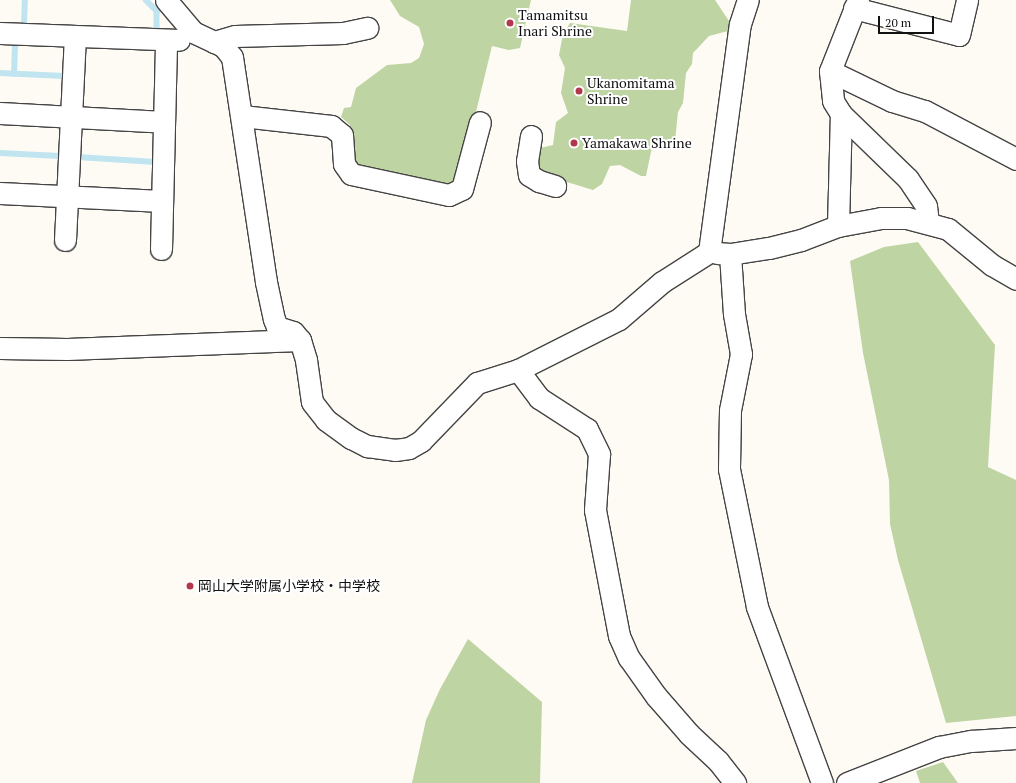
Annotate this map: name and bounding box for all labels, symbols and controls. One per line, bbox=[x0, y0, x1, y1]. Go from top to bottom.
place label: Tamamitsu Inari Shrine bbox=[518, 7, 592, 40]
scale bar bbox=[880, 8, 936, 34]
text: 20 m bbox=[885, 15, 911, 30]
marker: Tamamitsu Inari Shrine bbox=[505, 18, 515, 28]
place label: Ukanomitama Shrine bbox=[587, 75, 674, 108]
marker: Ukanomitama Shrine bbox=[574, 86, 584, 96]
place label: Yamakawa Shrine bbox=[582, 135, 692, 151]
marker: Yamakawa Shrine bbox=[569, 138, 579, 148]
place label: 岡山大学附属小学校・中学校 bbox=[198, 578, 380, 594]
marker: 岡山大学附属小学校・中学校 bbox=[185, 581, 195, 591]

